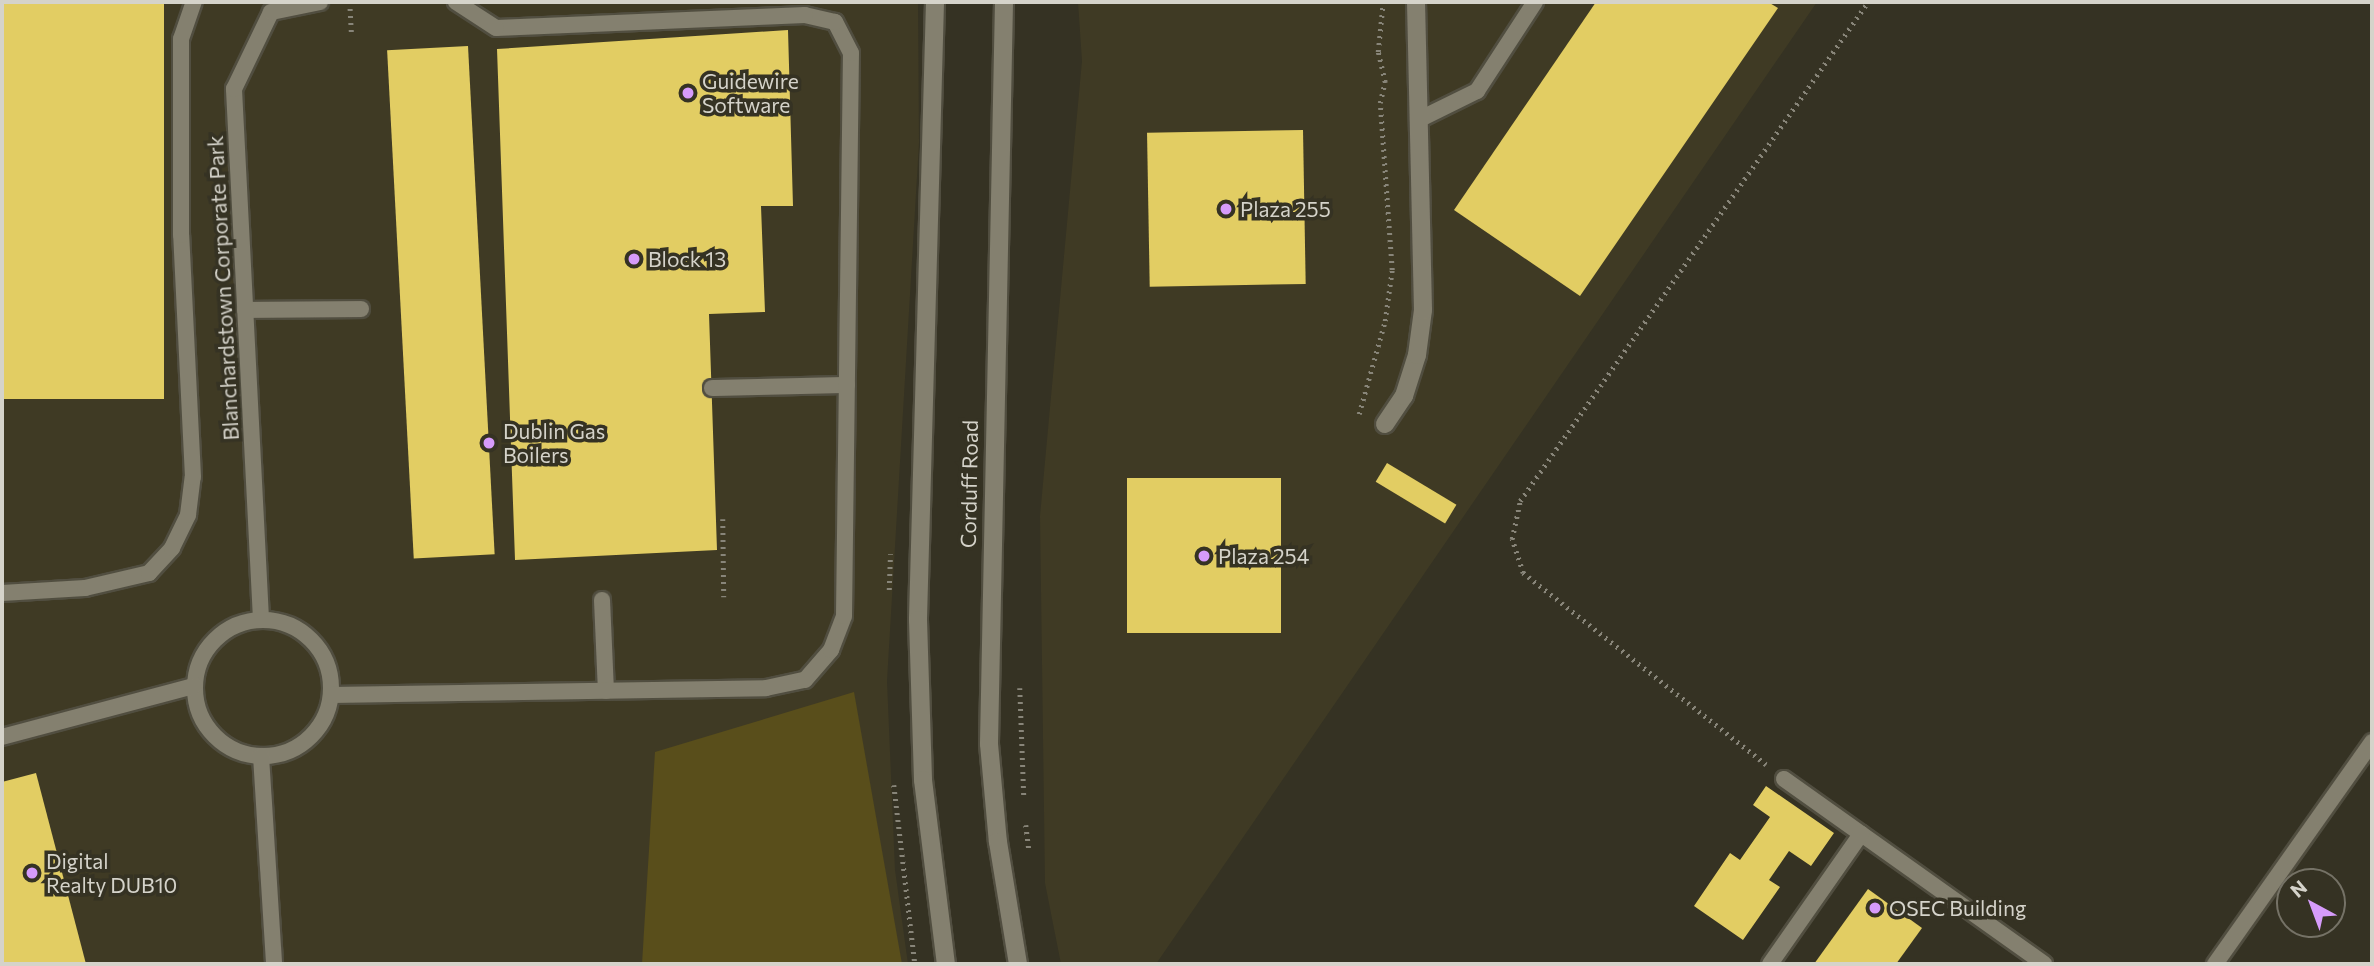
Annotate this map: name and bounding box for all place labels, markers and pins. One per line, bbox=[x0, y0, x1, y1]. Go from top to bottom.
place label: Guidewire Software bbox=[702, 68, 799, 118]
marker: Guidewire Software bbox=[680, 85, 696, 101]
place label: Plaza 255 bbox=[1240, 196, 1331, 222]
marker: Plaza 255 bbox=[1218, 201, 1234, 217]
place label: Block 13 bbox=[648, 246, 726, 272]
marker: Block 13 bbox=[626, 251, 642, 267]
place label: Dublin Gas Boilers bbox=[503, 418, 605, 468]
marker: Dublin Gas Boilers bbox=[481, 435, 497, 451]
place label: Plaza 254 bbox=[1218, 543, 1309, 569]
marker: Plaza 254 bbox=[1196, 548, 1212, 564]
place label: Digital Realty DUB10 bbox=[46, 848, 177, 898]
marker: Digital Realty DUB10 bbox=[24, 865, 40, 881]
place label: OSEC Building bbox=[1889, 895, 2026, 921]
marker: OSEC Building bbox=[1867, 900, 1883, 916]

